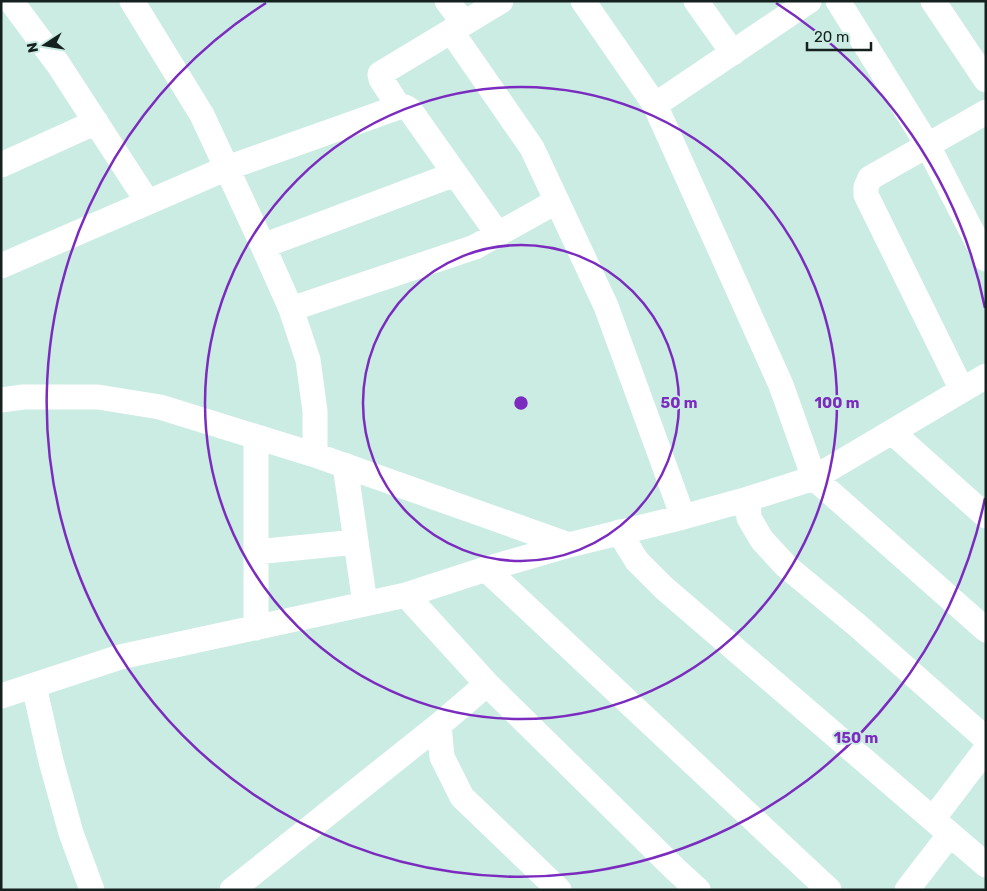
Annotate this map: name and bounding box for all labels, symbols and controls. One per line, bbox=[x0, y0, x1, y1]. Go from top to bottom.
north arrow bbox=[20, 20, 70, 70]
scale bar bbox=[807, 20, 871, 52]
text: 20 m bbox=[814, 28, 849, 46]
text: N bbox=[23, 41, 42, 54]
centre of rings bbox=[512, 394, 530, 412]
text: 50 m bbox=[661, 394, 697, 412]
text: 100 m bbox=[815, 394, 859, 412]
text: 150 m bbox=[834, 729, 878, 747]

